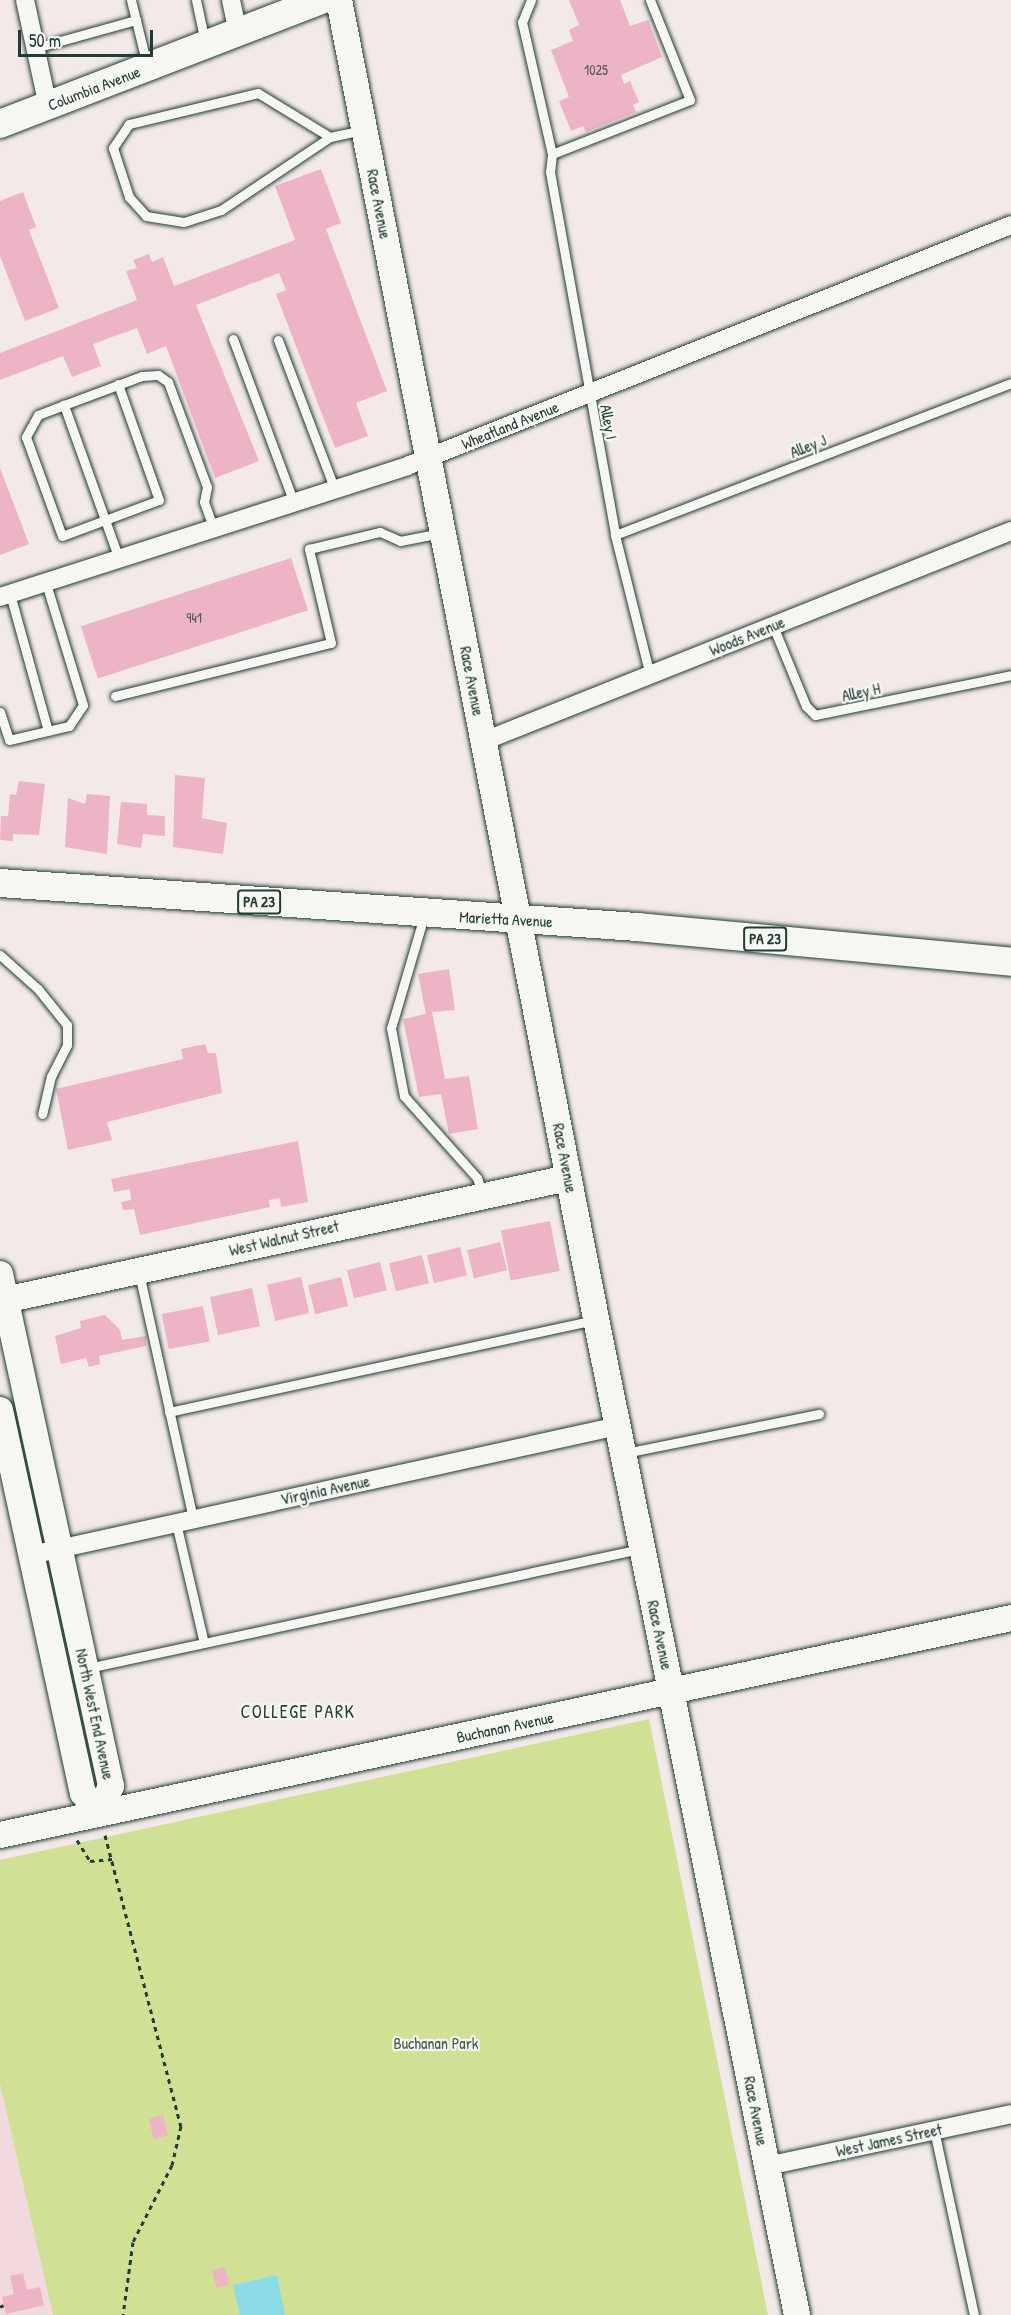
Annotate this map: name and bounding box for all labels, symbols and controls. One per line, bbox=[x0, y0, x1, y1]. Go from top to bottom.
scale bar bbox=[21, 18, 156, 56]
text: 50 m bbox=[29, 28, 61, 53]
street label: Columbia Avenue bbox=[45, 62, 143, 114]
house number: 1025 bbox=[584, 62, 608, 78]
street label: Race Avenue bbox=[363, 168, 395, 240]
street label: Wheatland Avenue bbox=[459, 397, 561, 453]
street label: Alley I bbox=[596, 403, 622, 441]
street label: Alley J bbox=[787, 430, 829, 462]
house number: 941 bbox=[186, 610, 202, 626]
street label: Woods Avenue bbox=[707, 612, 787, 660]
street label: Race Avenue bbox=[456, 645, 488, 717]
street label: Alley H bbox=[840, 679, 882, 705]
road number: PA 23 bbox=[236, 890, 282, 914]
street label: Marietta Avenue bbox=[459, 907, 553, 931]
road number: PA 23 bbox=[742, 927, 788, 951]
street label: Race Avenue bbox=[549, 1122, 581, 1194]
street label: West Walnut Street bbox=[227, 1216, 341, 1260]
street label: Virginia Avenue bbox=[279, 1471, 371, 1509]
street label: Race Avenue bbox=[643, 1599, 677, 1671]
street label: North West End Avenue bbox=[72, 1647, 118, 1781]
district label: COLLEGE PARK bbox=[241, 1701, 355, 1723]
street label: Buchanan Avenue bbox=[455, 1707, 555, 1747]
park label: Buchanan Park bbox=[394, 2033, 478, 2053]
street label: Race Avenue bbox=[740, 2075, 772, 2147]
street label: West James Street bbox=[834, 2119, 944, 2161]

